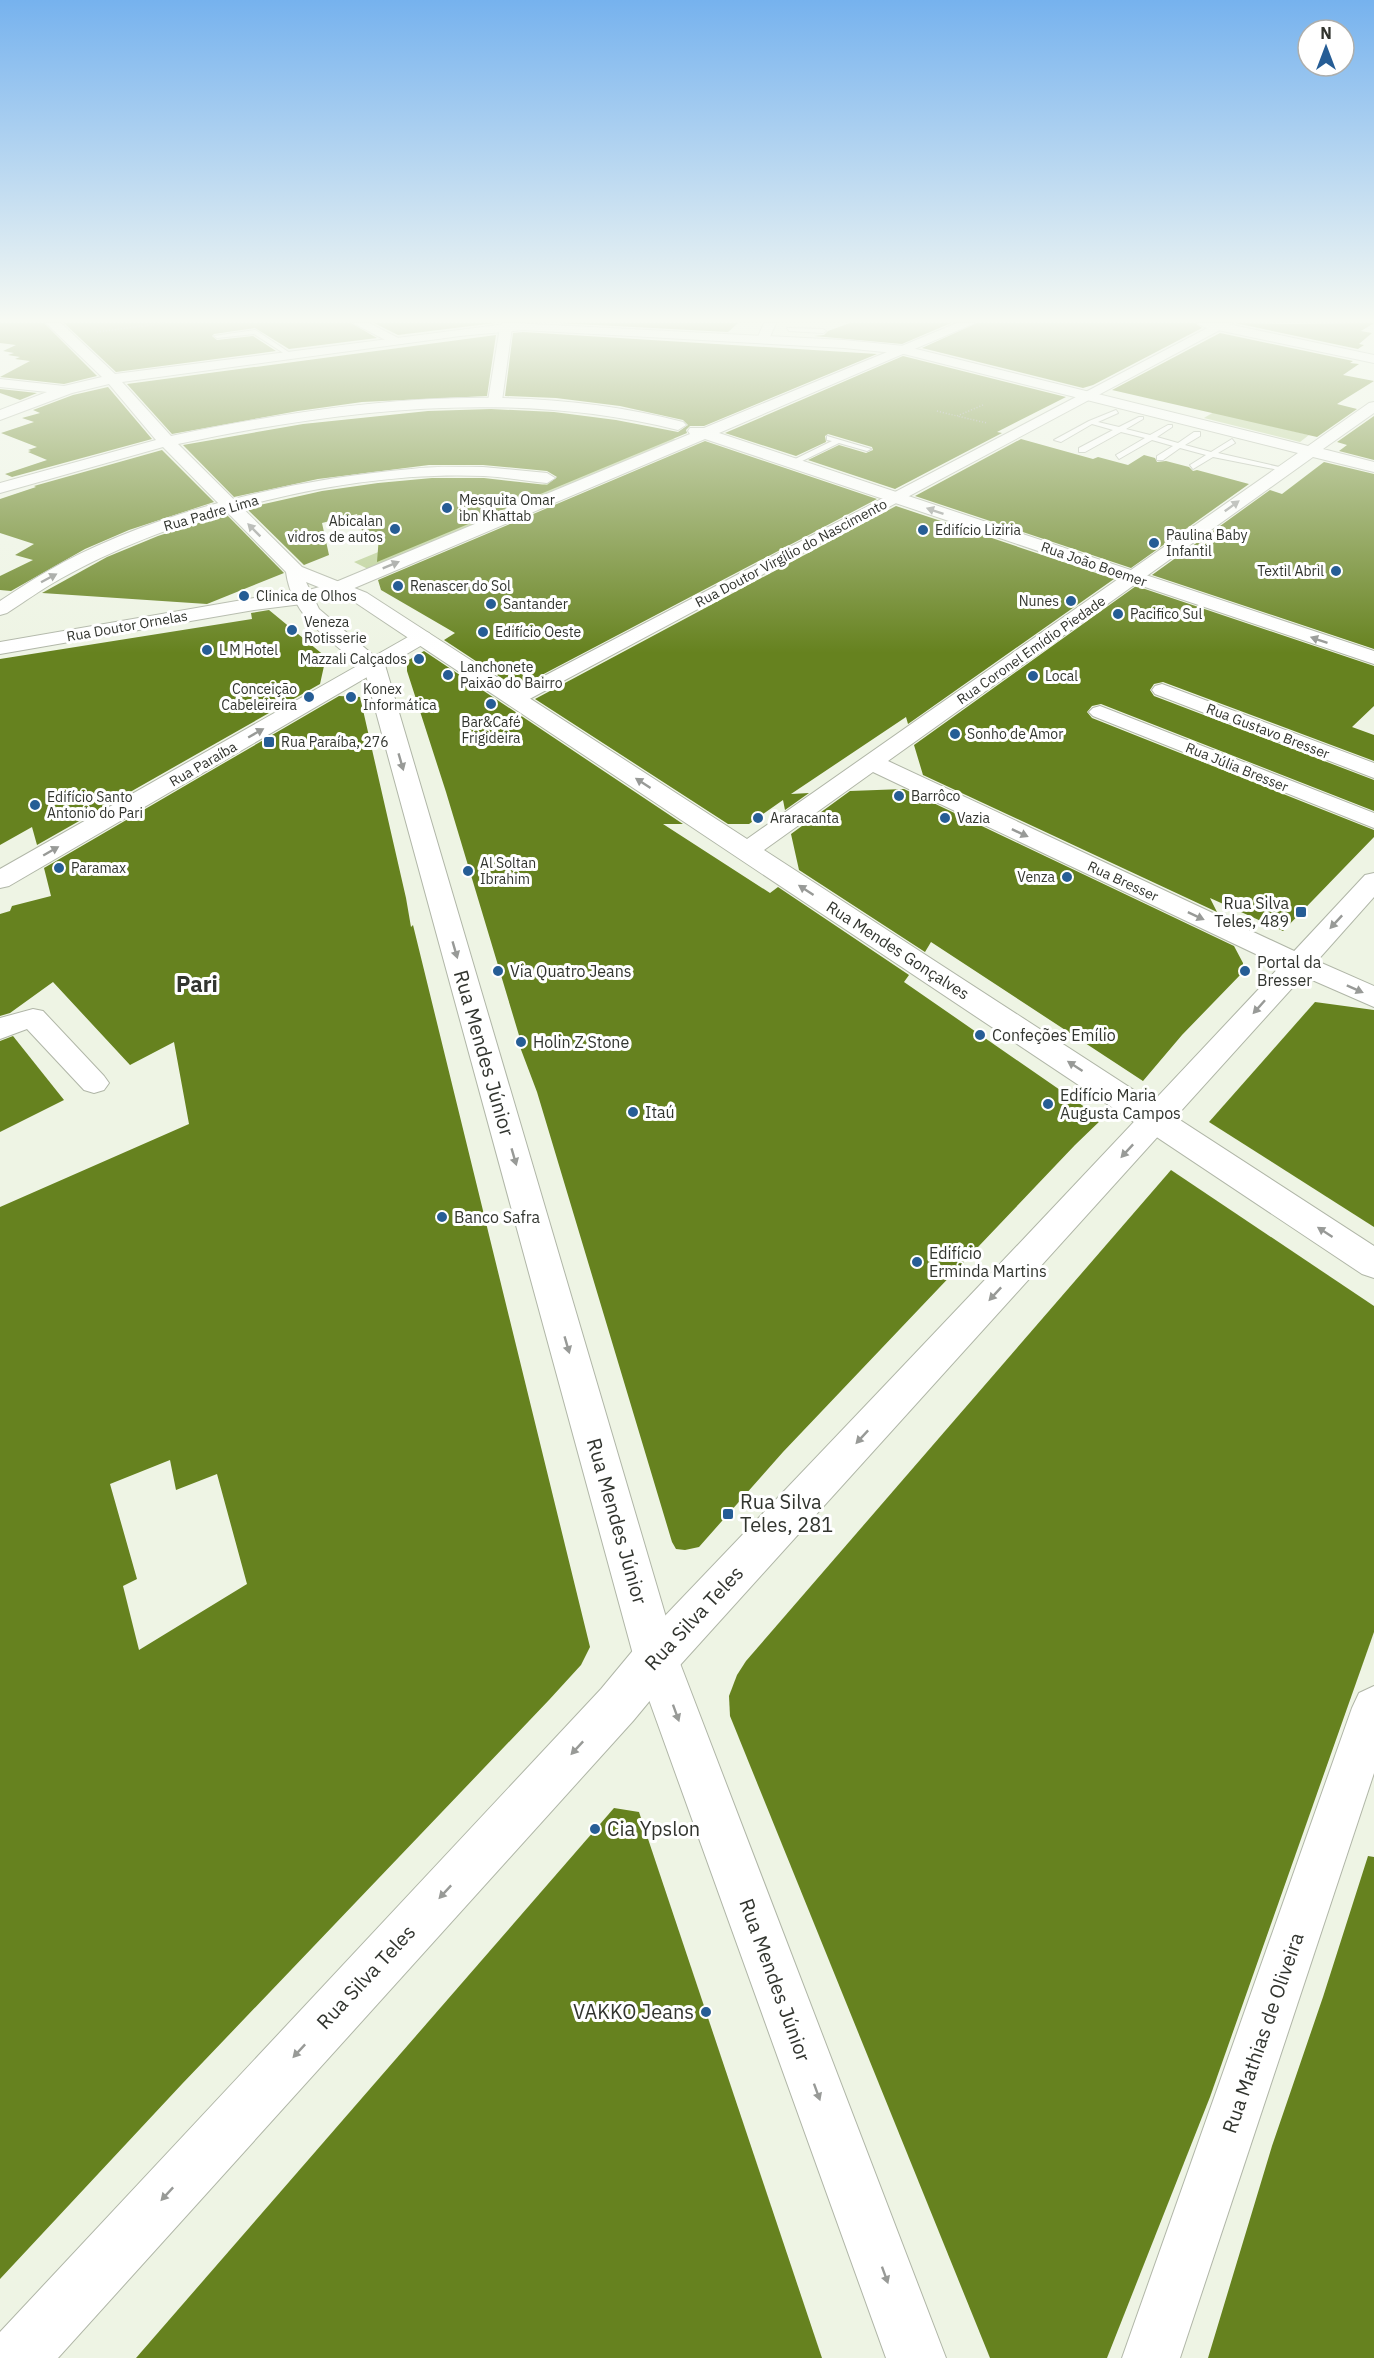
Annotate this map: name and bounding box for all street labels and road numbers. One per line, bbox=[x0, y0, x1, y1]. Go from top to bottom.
street label: Rua Padre Lima bbox=[161, 491, 261, 535]
street label: Rua Doutor Virgílio do Nascimento bbox=[692, 495, 890, 611]
street label: Rua João Boemer bbox=[1039, 537, 1149, 591]
street label: Rua Coronel Emídio Piedade bbox=[953, 592, 1109, 708]
street label: Rua Doutor Ornelas bbox=[65, 606, 189, 646]
street label: Rua Gustavo Bresser bbox=[1204, 699, 1332, 763]
street label: Rua Paraíba bbox=[166, 737, 240, 791]
street label: Rua Júlia Bresser bbox=[1183, 738, 1291, 796]
street label: Rua Bresser bbox=[1085, 857, 1161, 905]
street label: Rua Mendes Gonçalves bbox=[823, 896, 973, 1004]
street label: Rua Mendes Júnior bbox=[448, 967, 521, 1139]
street label: Rua Mendes Júnior bbox=[581, 1435, 654, 1607]
street label: Rua Silva Teles bbox=[638, 1560, 749, 1676]
street label: Rua Mendes Júnior bbox=[733, 1895, 818, 2065]
street label: Rua Silva Teles bbox=[310, 1919, 421, 2035]
street label: Rua Mathias de Oliveira bbox=[1215, 1929, 1310, 2137]

